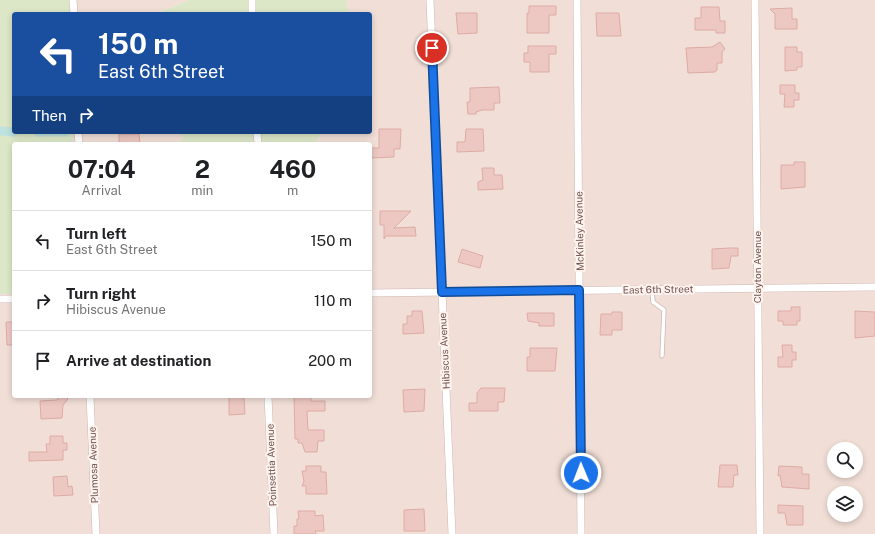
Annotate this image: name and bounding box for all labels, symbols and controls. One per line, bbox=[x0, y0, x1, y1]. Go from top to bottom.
text: 150 m bbox=[98, 27, 178, 60]
icon: left bbox=[32, 28, 84, 80]
pin bbox=[415, 31, 449, 65]
icon: arrive bbox=[421, 37, 443, 59]
text: East 6th Street bbox=[98, 61, 225, 82]
icon: right bbox=[75, 104, 97, 126]
text: Then bbox=[32, 107, 67, 124]
text: 07:04 bbox=[68, 155, 136, 183]
text: 2 bbox=[195, 155, 210, 183]
text: 460 bbox=[269, 155, 316, 183]
text: Arrival bbox=[82, 183, 122, 198]
text: min bbox=[191, 183, 213, 198]
text: m bbox=[287, 183, 298, 198]
street label: McKinley Avenue bbox=[572, 191, 586, 271]
text: Turn left bbox=[66, 225, 127, 242]
icon: left bbox=[32, 230, 54, 252]
street label: Clayton Avenue bbox=[751, 230, 763, 303]
text: 150 m bbox=[310, 232, 352, 249]
text: East 6th Street bbox=[66, 242, 158, 257]
street label: East 6th Street bbox=[623, 282, 693, 296]
text: Turn right bbox=[66, 285, 136, 302]
icon: right bbox=[32, 290, 54, 312]
text: 110 m bbox=[314, 292, 352, 309]
text: Hibiscus Avenue bbox=[66, 302, 166, 317]
street label: Hibiscus Avenue bbox=[436, 312, 452, 390]
icon: arrive bbox=[32, 350, 54, 372]
text: Arrive at destination bbox=[66, 352, 211, 369]
text: 200 m bbox=[308, 352, 352, 369]
street label: Poinsettia Avenue bbox=[264, 423, 278, 507]
street label: Plumosa Avenue bbox=[86, 426, 100, 504]
map controls bbox=[827, 442, 863, 522]
button: search bbox=[827, 442, 863, 478]
position arrow bbox=[560, 452, 602, 494]
button: layers bbox=[827, 486, 863, 522]

